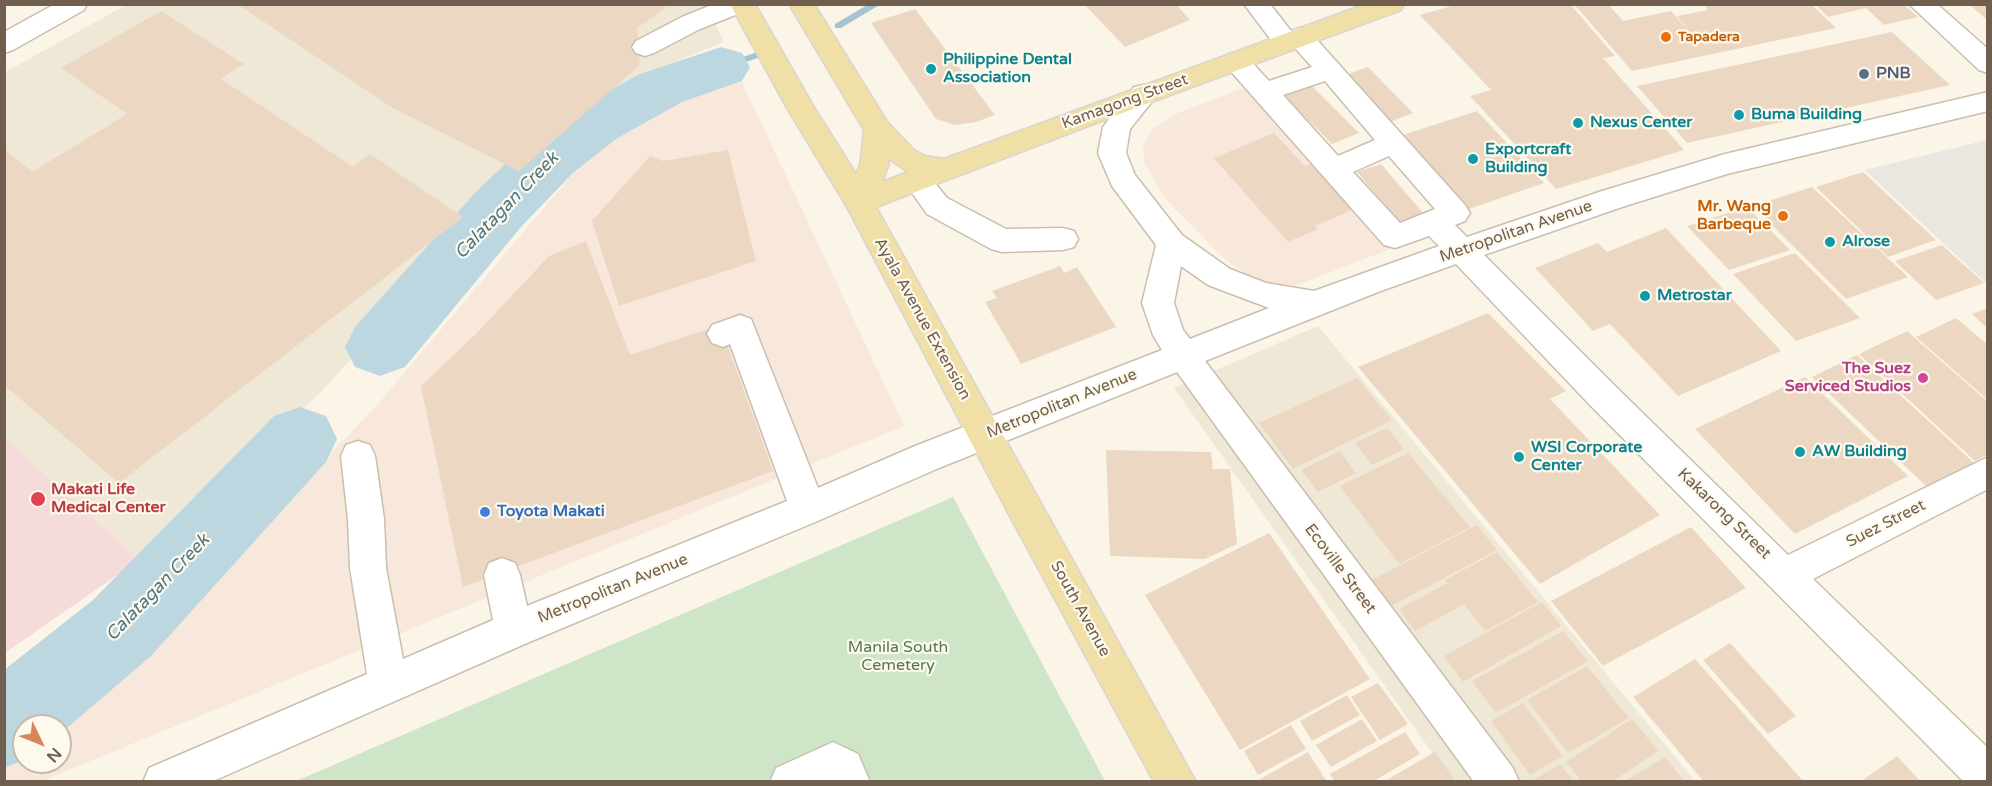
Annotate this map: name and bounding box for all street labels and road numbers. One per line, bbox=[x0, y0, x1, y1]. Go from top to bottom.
street label: Kamagong Street bbox=[1059, 70, 1191, 134]
street label: Metropolitan Avenue bbox=[1437, 197, 1595, 267]
street label: Ayala Avenue Extension bbox=[869, 235, 975, 403]
street label: Metropolitan Avenue bbox=[984, 365, 1140, 443]
street label: Kakarong Street bbox=[1673, 465, 1775, 563]
street label: Suez Street bbox=[1843, 496, 1929, 552]
street label: Ecoville Street bbox=[1300, 520, 1380, 618]
street label: Metropolitan Avenue bbox=[535, 550, 691, 628]
street label: South Avenue bbox=[1046, 558, 1114, 660]

